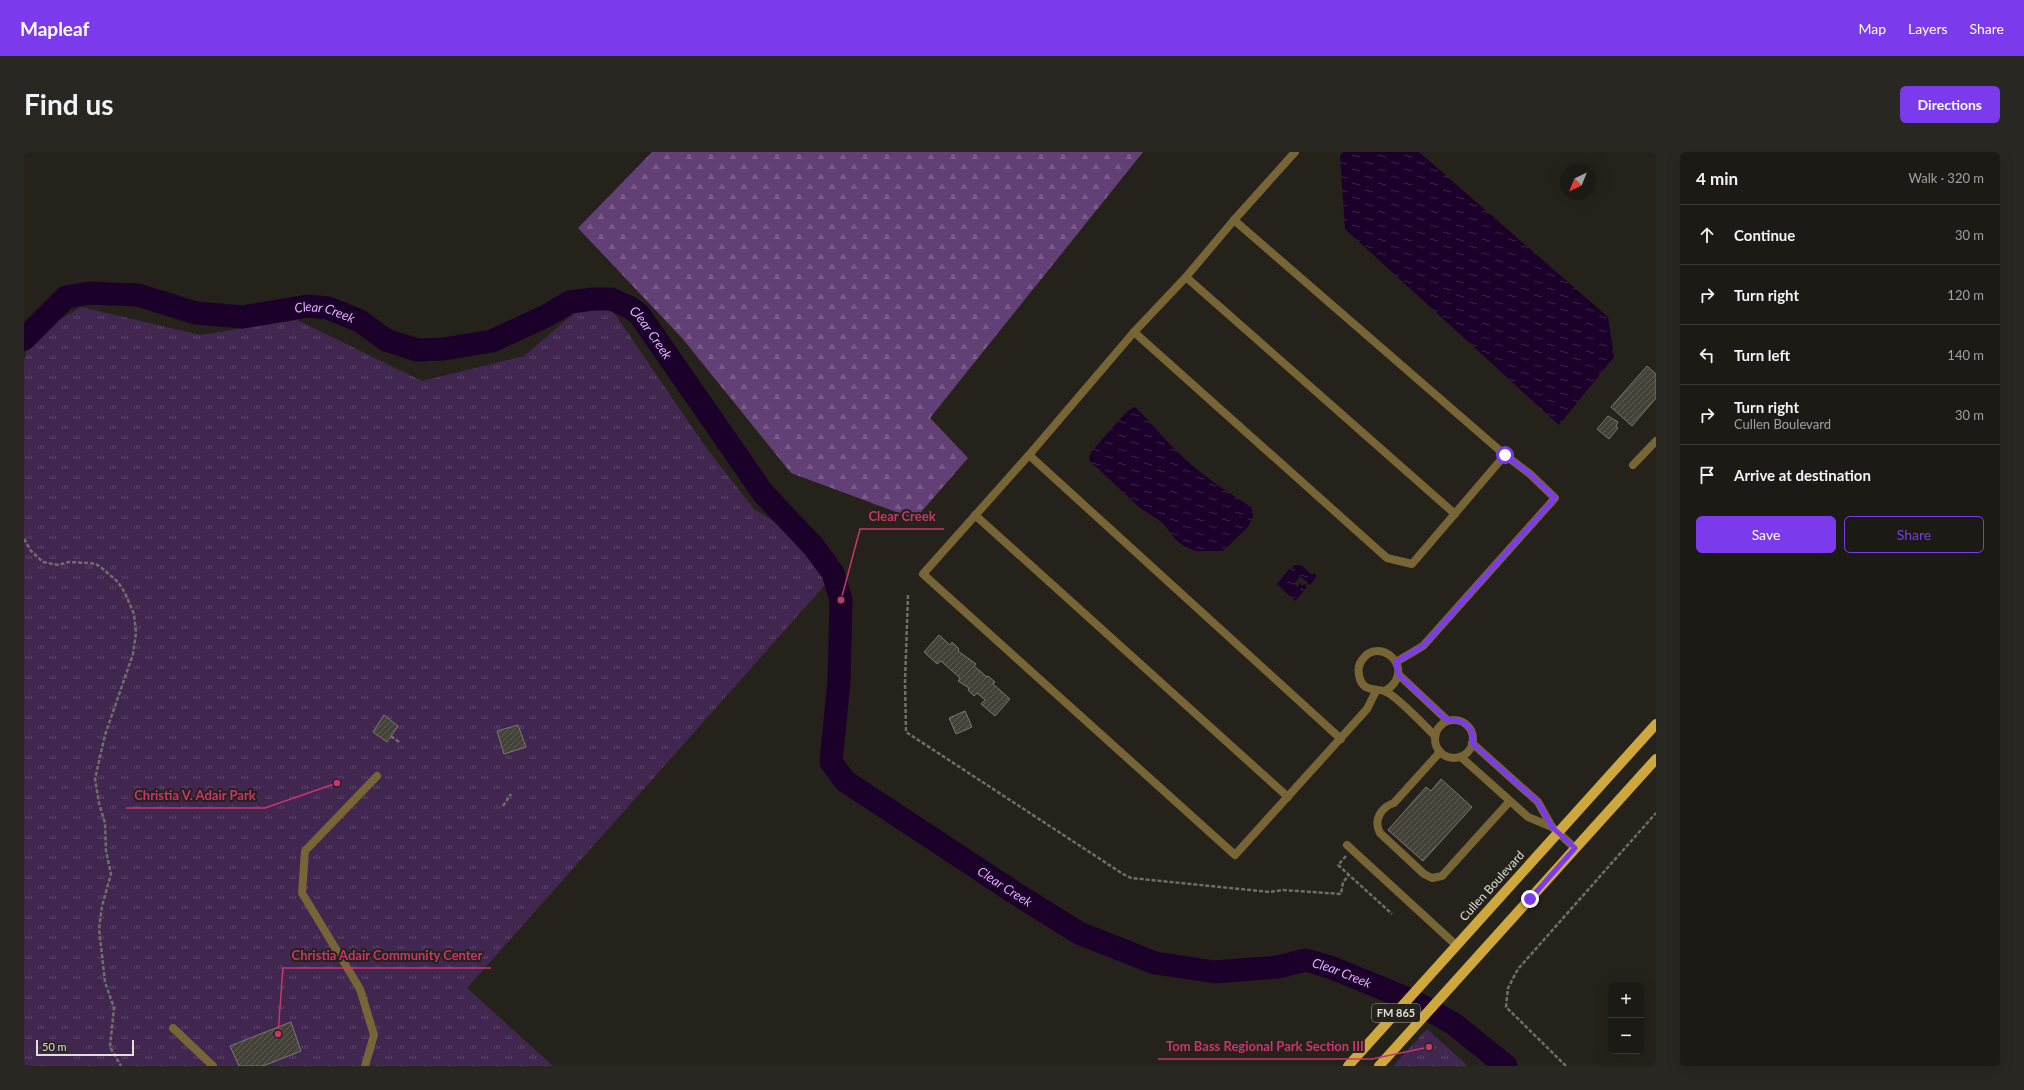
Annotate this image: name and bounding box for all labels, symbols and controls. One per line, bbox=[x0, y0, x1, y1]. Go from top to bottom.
text: Mapleaf bbox=[20, 17, 89, 40]
text: Map bbox=[1858, 20, 1886, 37]
text: Layers bbox=[1908, 20, 1948, 37]
text: Share bbox=[1970, 20, 2004, 37]
button: Directions bbox=[1900, 86, 2000, 123]
text: Find us bbox=[24, 87, 114, 121]
north arrow bbox=[1560, 164, 1596, 200]
text: 4 min bbox=[1696, 168, 1738, 189]
text: Walk · 320 m bbox=[1908, 170, 1984, 186]
icon: ahead bbox=[1696, 224, 1718, 246]
text: Continue bbox=[1734, 226, 1795, 244]
text: 30 m bbox=[1955, 227, 1984, 243]
icon: right bbox=[1696, 284, 1718, 306]
text: Turn right bbox=[1734, 286, 1799, 304]
text: 120 m bbox=[1947, 287, 1984, 303]
water label: Clear Creek bbox=[293, 298, 358, 326]
water label: Clear Creek bbox=[627, 302, 676, 363]
icon: left bbox=[1696, 344, 1718, 366]
text: Turn left bbox=[1734, 346, 1790, 364]
text: 140 m bbox=[1947, 347, 1984, 363]
text: Turn right bbox=[1734, 398, 1799, 416]
icon: right bbox=[1696, 404, 1718, 426]
text: 30 m bbox=[1955, 407, 1984, 423]
text: Cullen Boulevard bbox=[1734, 416, 1831, 432]
route start bbox=[1496, 446, 1514, 464]
icon: arrive bbox=[1696, 464, 1718, 486]
text: Arrive at destination bbox=[1734, 466, 1871, 484]
callout: Clear Creek bbox=[860, 504, 944, 529]
text: Clear Creek bbox=[868, 508, 936, 524]
button: Save bbox=[1696, 516, 1836, 553]
button: Share bbox=[1844, 516, 1984, 553]
callout: Christia V. Adair Park bbox=[126, 783, 265, 808]
text: Christia V. Adair Park bbox=[134, 787, 256, 803]
street label: Cullen Boulevard bbox=[1456, 847, 1527, 924]
water label: Clear Creek bbox=[975, 863, 1036, 910]
route end bbox=[1521, 890, 1539, 908]
callout: Christia Adair Community Center bbox=[283, 943, 491, 968]
text: Christia Adair Community Center bbox=[292, 947, 483, 963]
water label: Clear Creek bbox=[1310, 954, 1375, 991]
map controls bbox=[1608, 982, 1644, 1054]
button: + bbox=[1608, 982, 1644, 1018]
road number: FM 865 bbox=[1372, 1004, 1420, 1022]
button: − bbox=[1608, 1018, 1644, 1054]
callout: Tom Bass Regional Park Section III bbox=[1158, 1034, 1372, 1059]
scale bar bbox=[36, 1038, 134, 1057]
text: Tom Bass Regional Park Section III bbox=[1166, 1038, 1364, 1054]
text: 50 m bbox=[42, 1040, 67, 1053]

